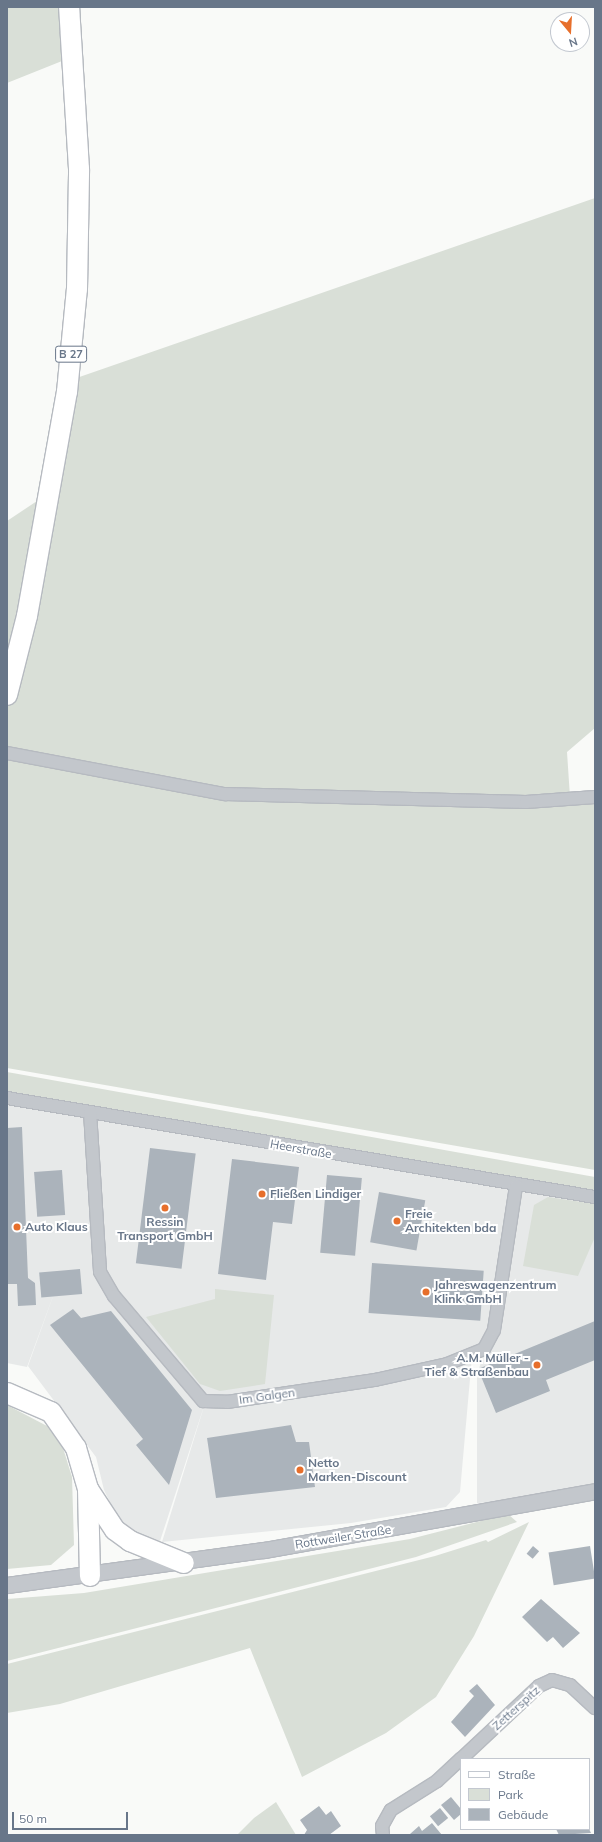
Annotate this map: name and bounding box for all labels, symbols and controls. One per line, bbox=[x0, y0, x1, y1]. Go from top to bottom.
north arrow bbox=[550, 12, 590, 52]
text: N bbox=[567, 35, 580, 50]
road number: B 27 bbox=[55, 345, 87, 363]
street label: Heerstraße bbox=[269, 1137, 333, 1161]
place label: Fließen Lindiger bbox=[270, 1187, 361, 1201]
marker: Fließen Lindiger bbox=[257, 1189, 267, 1199]
marker: Ressin Transport GmbH bbox=[160, 1203, 170, 1213]
place label: Freie Architekten bda bbox=[405, 1207, 496, 1235]
place label: Ressin Transport GmbH bbox=[117, 1215, 213, 1243]
marker: Freie Architekten bda bbox=[392, 1216, 402, 1226]
place label: Auto Klaus bbox=[25, 1220, 88, 1234]
marker: Auto Klaus bbox=[12, 1222, 22, 1232]
place label: Jahreswagenzentrum Klink GmbH bbox=[434, 1278, 557, 1306]
marker: Jahreswagenzentrum Klink GmbH bbox=[421, 1287, 431, 1297]
place label: A.M. Müller - Tief & Straßenbau bbox=[424, 1351, 529, 1379]
marker: A.M. Müller - Tief & Straßenbau bbox=[532, 1360, 542, 1370]
street label: Im Galgen bbox=[238, 1385, 296, 1407]
place label: Netto Marken-Discount bbox=[308, 1456, 406, 1484]
marker: Netto Marken-Discount bbox=[295, 1465, 305, 1475]
street label: Rottweiler Straße bbox=[294, 1522, 392, 1552]
street label: Zetterspitz bbox=[489, 1683, 543, 1733]
legend bbox=[460, 1758, 590, 1830]
text: Straße bbox=[498, 1767, 535, 1782]
text: Park bbox=[498, 1787, 523, 1802]
scale bar bbox=[14, 1804, 130, 1830]
text: Gebäude bbox=[498, 1807, 548, 1822]
text: 50 m bbox=[19, 1811, 47, 1826]

